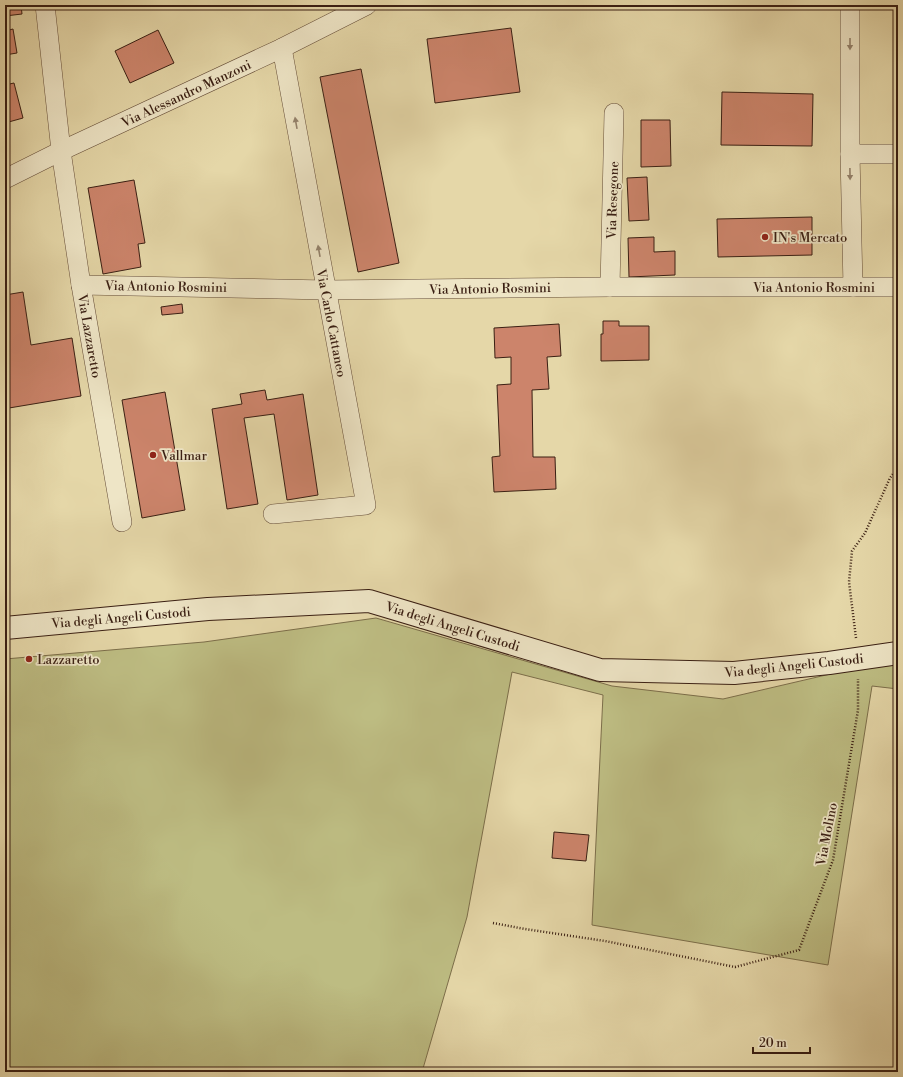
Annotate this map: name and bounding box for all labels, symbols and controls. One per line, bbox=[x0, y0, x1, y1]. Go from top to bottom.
one-way arrow bbox=[847, 38, 853, 51]
street label: Via Alessandro Manzoni bbox=[118, 57, 254, 131]
one-way arrow bbox=[293, 117, 299, 129]
street label: Via Resegone bbox=[604, 160, 622, 240]
one-way arrow bbox=[847, 168, 853, 181]
place label: IN's Mercato bbox=[773, 230, 847, 246]
marker: IN's Mercato bbox=[760, 232, 770, 242]
one-way arrow bbox=[316, 245, 322, 257]
street label: Via Carlo Cattaneo bbox=[312, 267, 349, 379]
street label: Via Antonio Rosmini bbox=[104, 278, 227, 296]
street label: Via Antonio Rosmini bbox=[428, 280, 551, 298]
street label: Via Antonio Rosmini bbox=[752, 280, 875, 296]
street label: Via Lazzaretto bbox=[74, 292, 104, 379]
place label: Vallmar bbox=[160, 448, 207, 464]
marker: Vallmar bbox=[148, 450, 158, 460]
street label: Via degli Angeli Custodi bbox=[383, 599, 522, 655]
street label: Via degli Angeli Custodi bbox=[50, 604, 191, 632]
street label: Via degli Angeli Custodi bbox=[723, 651, 864, 681]
place label: Lazzaretto bbox=[37, 652, 100, 668]
marker: Lazzaretto bbox=[24, 654, 34, 664]
street label: Via Molino bbox=[813, 801, 841, 868]
scale bar bbox=[753, 1029, 810, 1055]
text: 20 m bbox=[759, 1036, 787, 1051]

